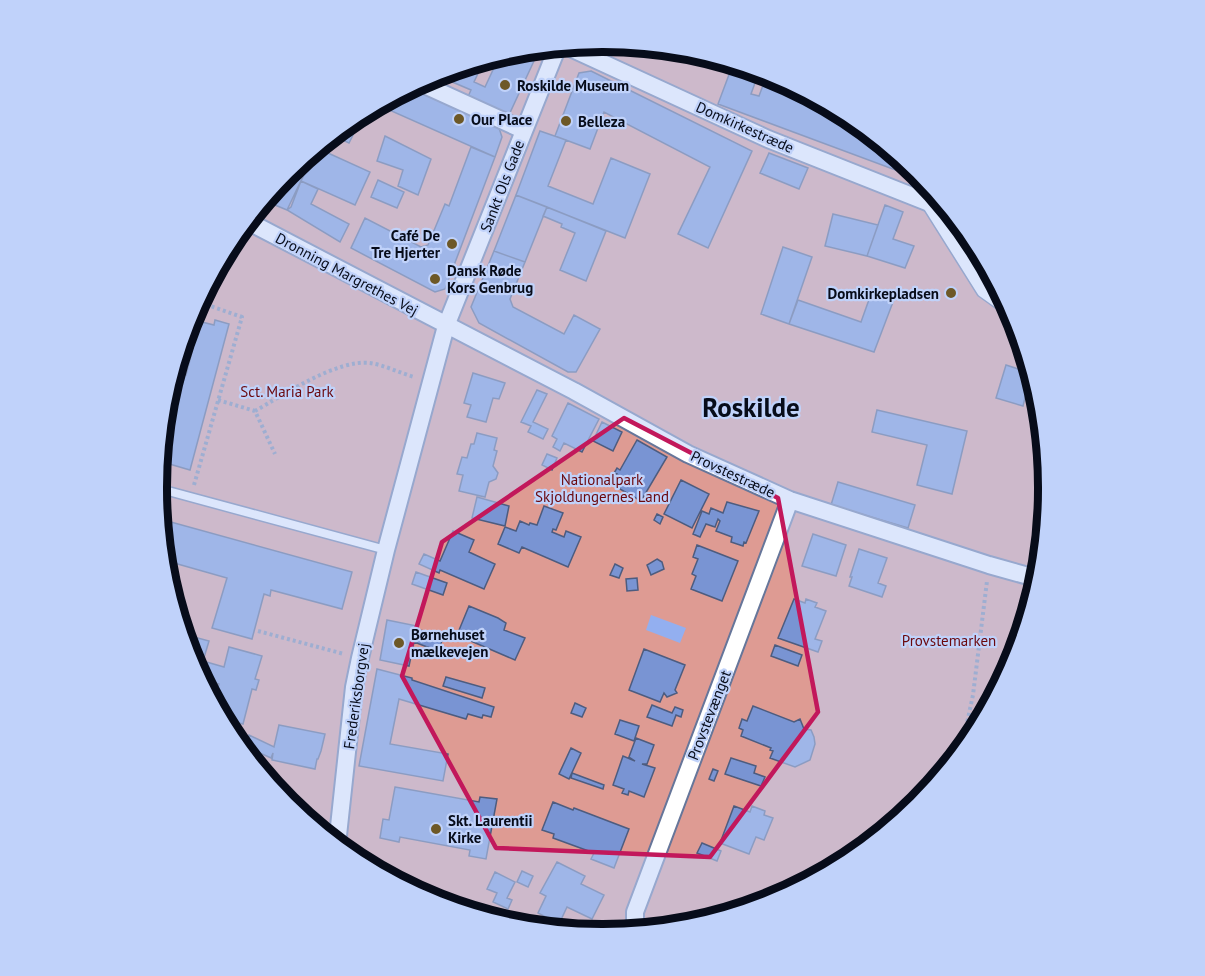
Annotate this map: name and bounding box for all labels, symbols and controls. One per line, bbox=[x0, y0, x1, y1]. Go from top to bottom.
place label: Roskilde Museum bbox=[517, 76, 629, 95]
marker: Roskilde Museum bbox=[498, 78, 512, 92]
street label: Domkirkestræde bbox=[693, 97, 797, 157]
place label: Our Place bbox=[471, 110, 533, 129]
marker: Our Place bbox=[452, 112, 466, 126]
place label: Belleza bbox=[578, 112, 625, 131]
marker: Belleza bbox=[559, 114, 573, 128]
street label: Sankt Ols Gade bbox=[476, 137, 528, 235]
place label: Café De Tre Hjerter bbox=[371, 226, 441, 262]
street label: Dronning Margrethes Vej bbox=[272, 228, 422, 320]
marker: Café De Tre Hjerter bbox=[445, 237, 459, 251]
place label: Dansk Røde Kors Genbrug bbox=[447, 261, 533, 297]
marker: Dansk Røde Kors Genbrug bbox=[428, 272, 442, 286]
place label: Domkirkepladsen bbox=[828, 284, 939, 303]
marker: Domkirkepladsen bbox=[944, 286, 958, 300]
park label: Sct. Maria Park bbox=[240, 382, 335, 401]
district label: Roskilde bbox=[702, 390, 800, 424]
street label: Provstestræde bbox=[688, 446, 778, 502]
park label: Nationalpark Skjoldungernes Land bbox=[535, 470, 669, 506]
place label: Børnehuset mælkevejen bbox=[411, 625, 488, 661]
park label: Provstemarken bbox=[902, 631, 996, 650]
marker: Børnehuset mælkevejen bbox=[392, 636, 406, 650]
street label: Frederiksborgvej bbox=[339, 642, 373, 750]
street label: Provstevænget bbox=[683, 667, 735, 763]
place label: Skt. Laurentii Kirke bbox=[448, 811, 533, 847]
marker: Skt. Laurentii Kirke bbox=[429, 822, 443, 836]

